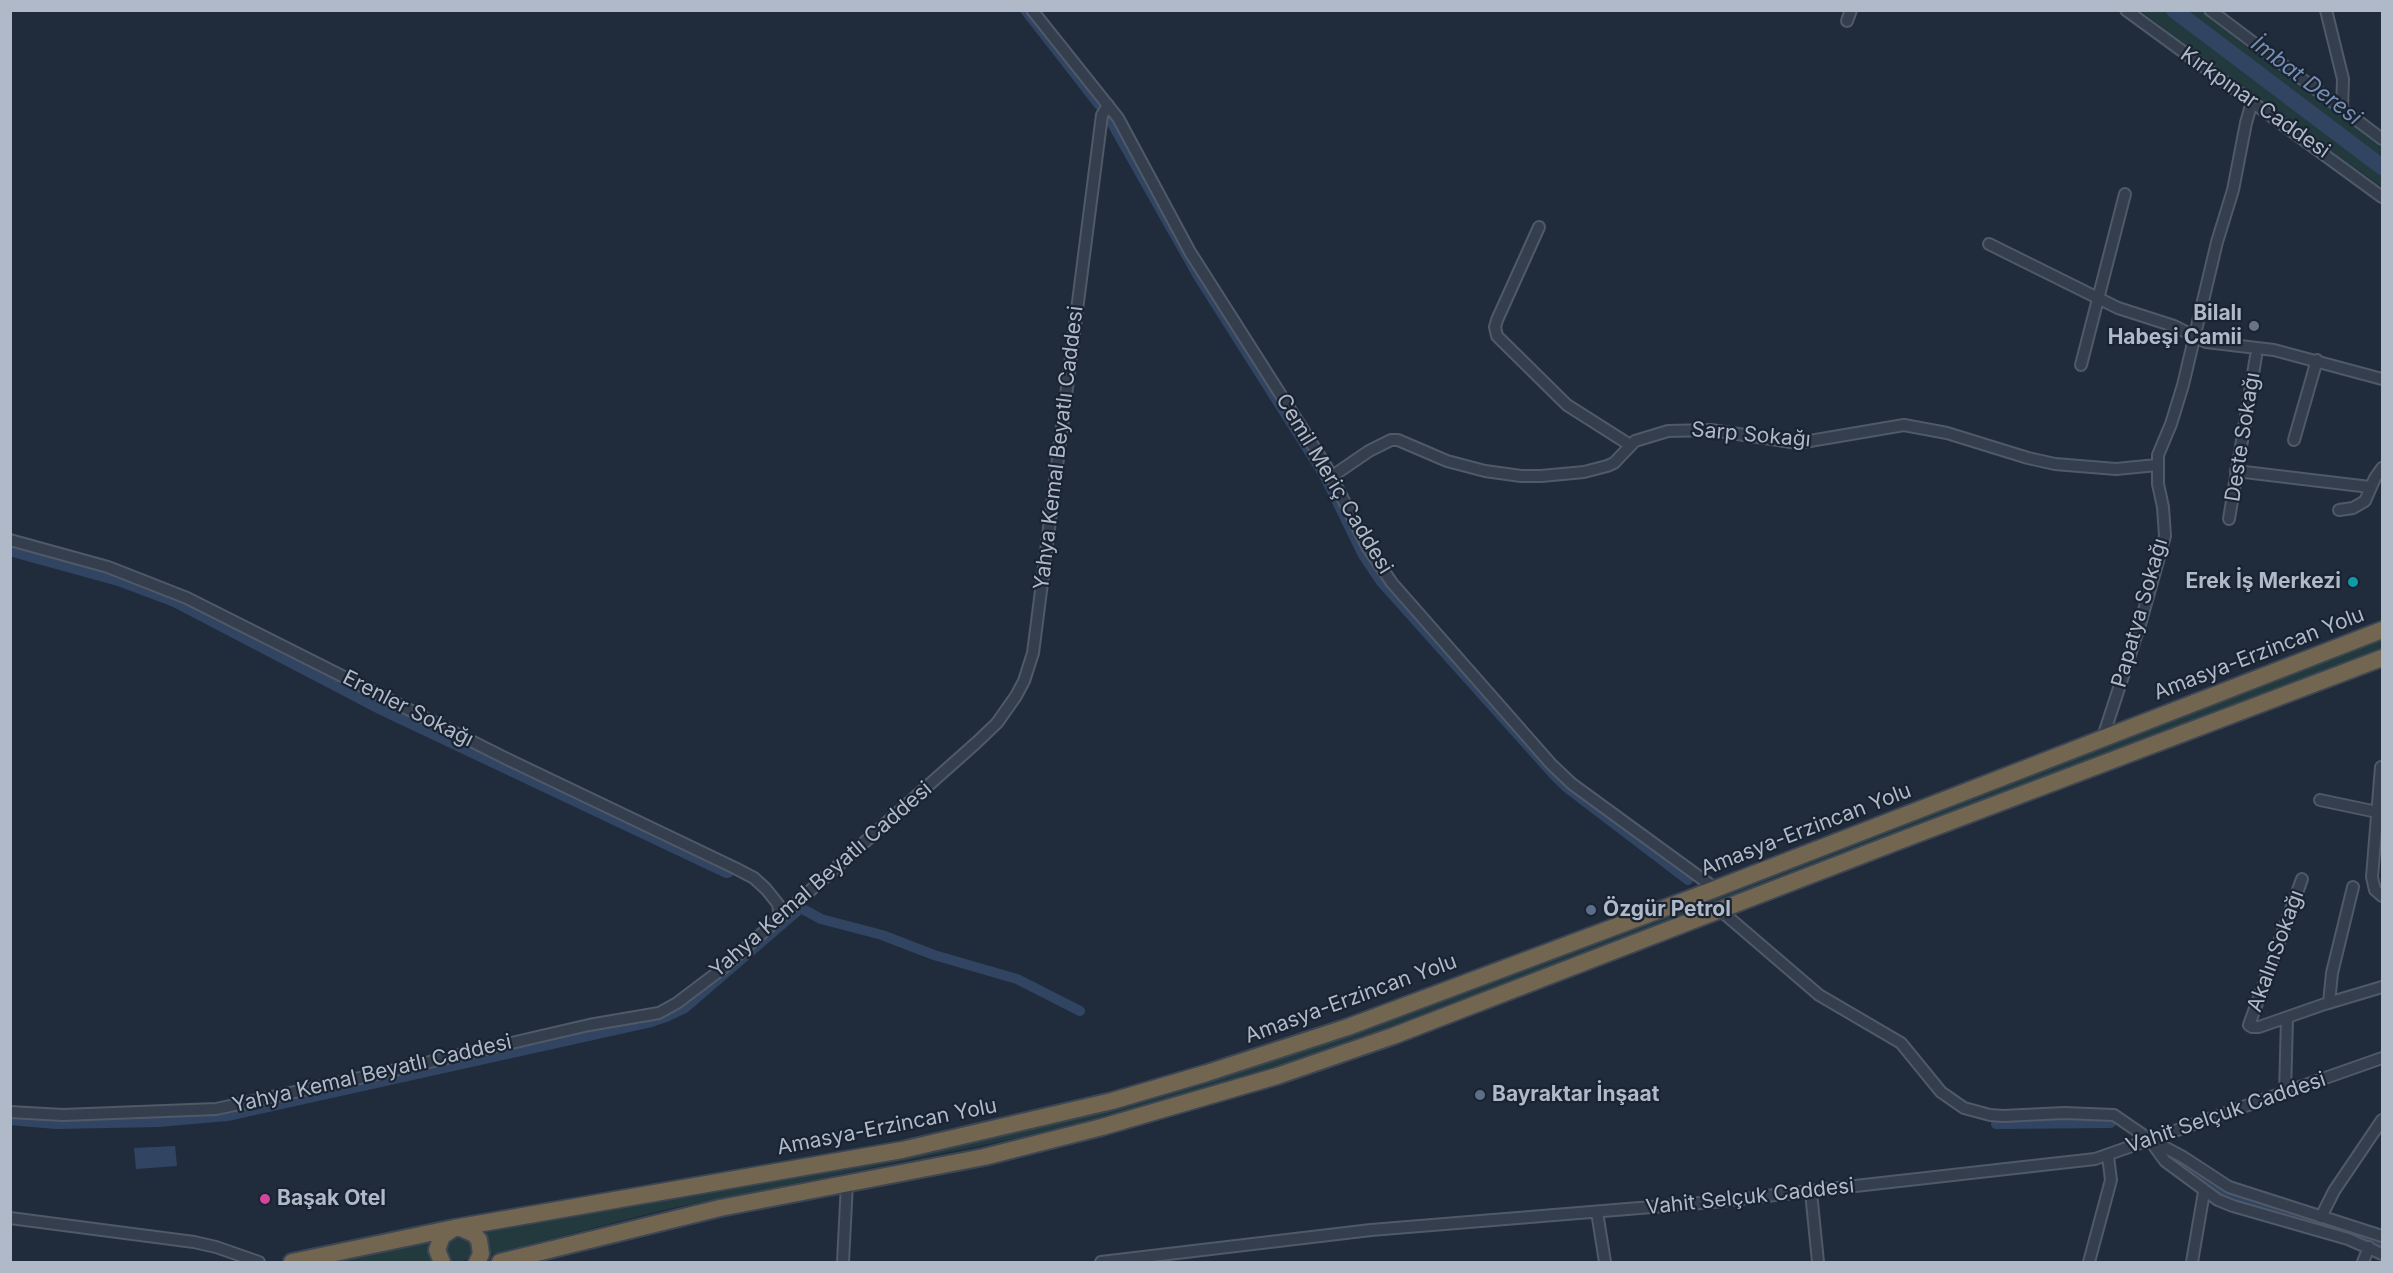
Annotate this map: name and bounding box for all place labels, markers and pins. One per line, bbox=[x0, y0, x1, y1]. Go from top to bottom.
place label: Bilalı Habeşi Camii bbox=[2108, 301, 2242, 351]
marker: Bilalı Habeşi Camii bbox=[2247, 319, 2261, 333]
place label: Erek İş Merkezi bbox=[2185, 569, 2341, 595]
marker: Erek İş Merkezi bbox=[2346, 575, 2360, 589]
place label: Özgür Petrol bbox=[1603, 897, 1731, 923]
marker: Özgür Petrol bbox=[1584, 903, 1598, 917]
place label: Bayraktar İnşaat bbox=[1492, 1082, 1659, 1108]
marker: Bayraktar İnşaat bbox=[1473, 1088, 1487, 1102]
place label: Başak Otel bbox=[277, 1186, 386, 1212]
marker: Başak Otel bbox=[258, 1192, 272, 1206]

